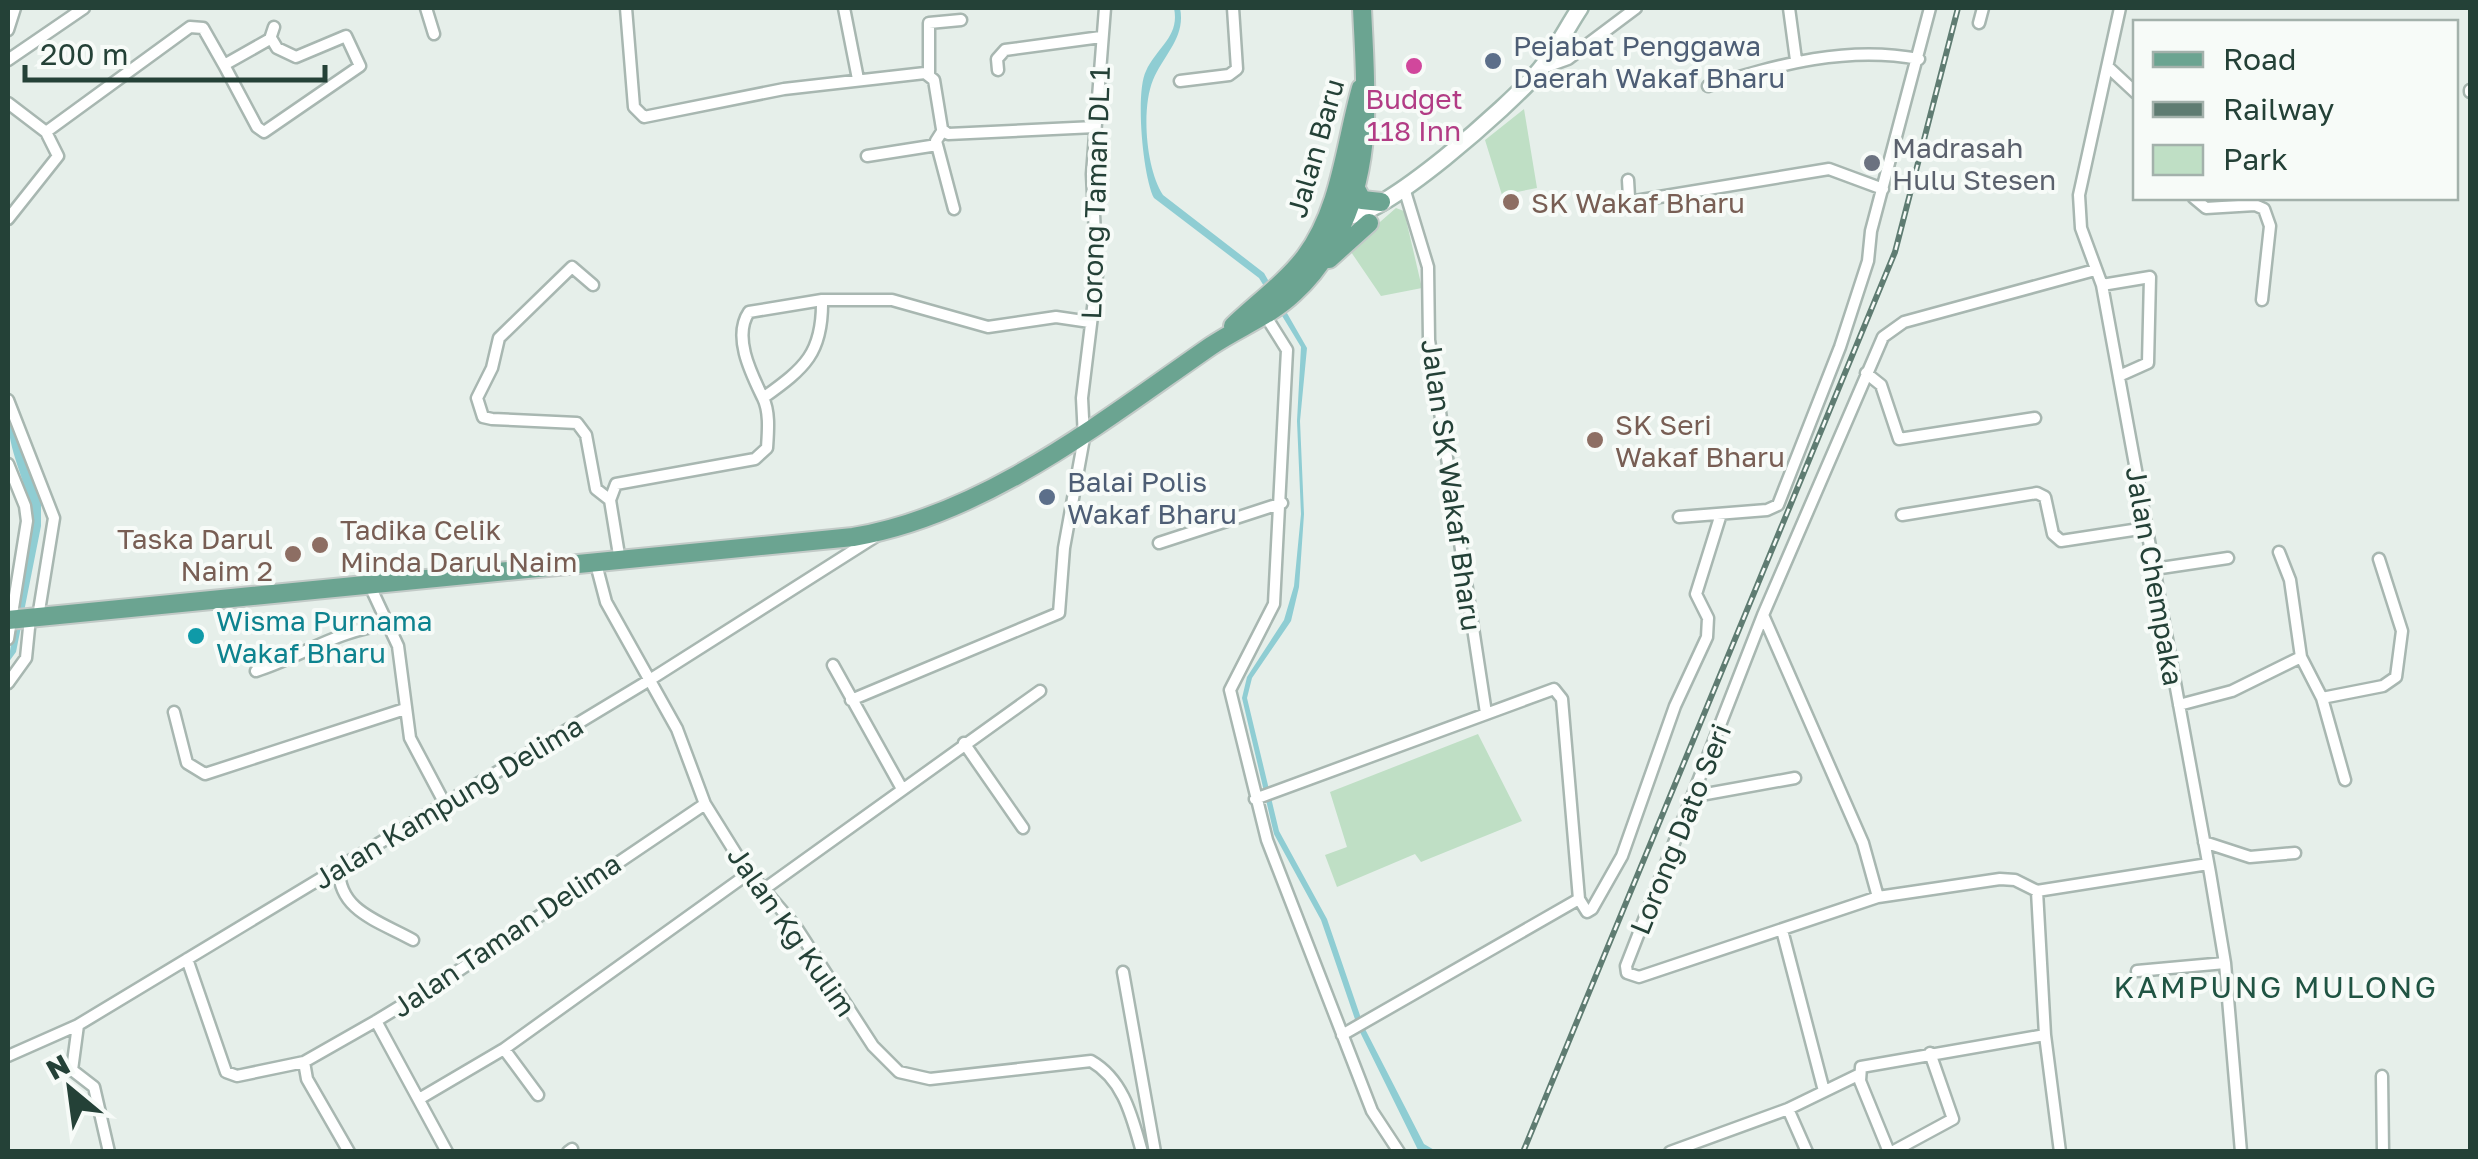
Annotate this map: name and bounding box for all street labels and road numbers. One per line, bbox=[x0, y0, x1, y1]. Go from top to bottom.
street label: Lorong Taman DL 1 bbox=[1074, 66, 1116, 320]
street label: Jalan Baru bbox=[1279, 75, 1351, 221]
street label: Jalan SK Wakaf Bharu bbox=[1415, 337, 1489, 633]
street label: Jalan Chempaka bbox=[2119, 464, 2191, 688]
street label: Jalan Kampung Delima bbox=[307, 708, 589, 896]
street label: Lorong Dato Seri bbox=[1623, 719, 1737, 939]
street label: Jalan Kg Kulim bbox=[721, 839, 863, 1023]
street label: Jalan Taman Delima bbox=[385, 846, 627, 1024]

